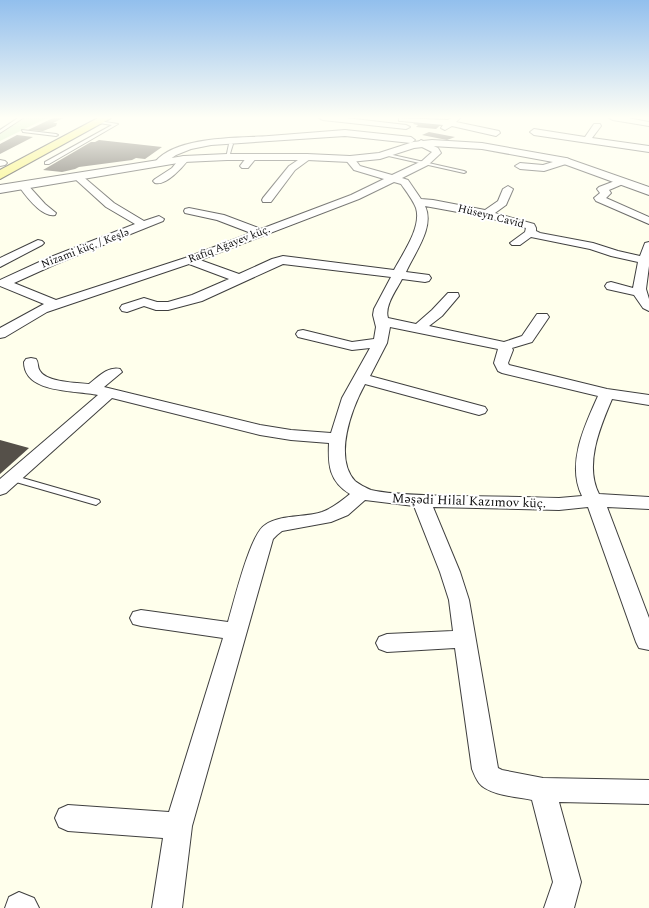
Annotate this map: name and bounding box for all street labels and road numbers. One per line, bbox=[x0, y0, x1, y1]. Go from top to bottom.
street label: Hüseyn Cavid bbox=[456, 200, 526, 232]
street label: Rafiq Ağayev küç. bbox=[185, 220, 273, 267]
street label: Nizami küç. / Keşlə bbox=[38, 223, 132, 273]
street label: Məşədi Hilal Kazımov küç. bbox=[392, 488, 546, 514]

